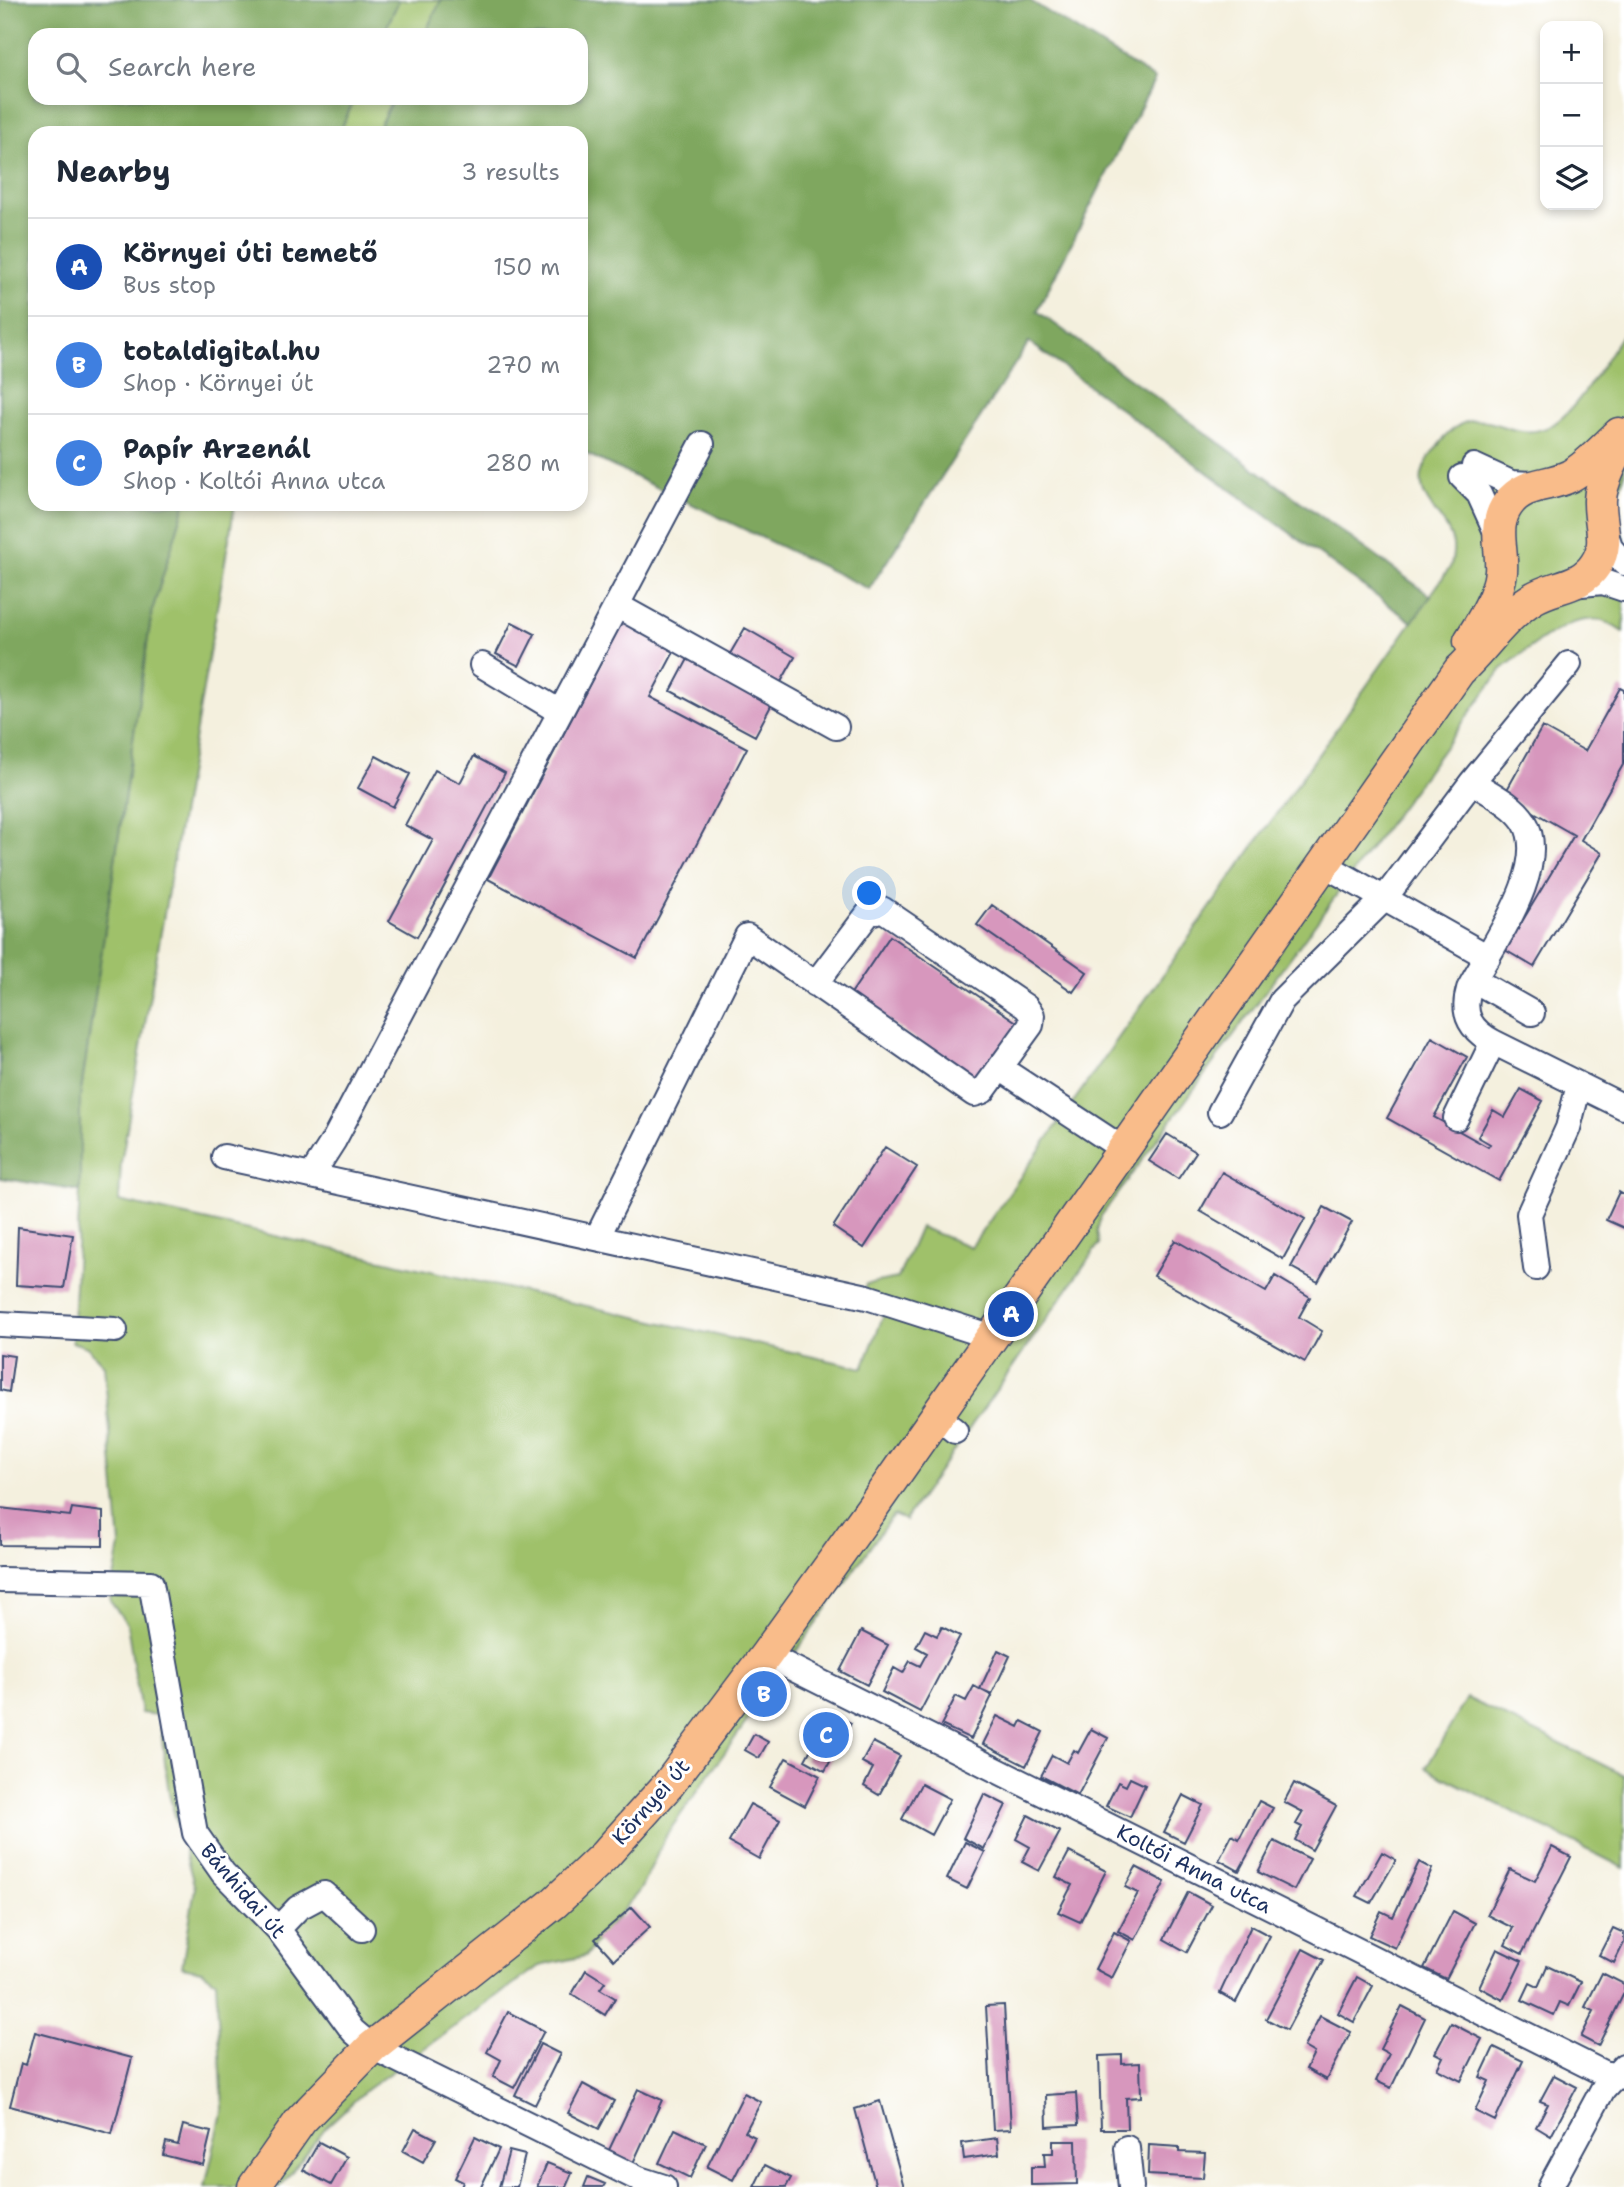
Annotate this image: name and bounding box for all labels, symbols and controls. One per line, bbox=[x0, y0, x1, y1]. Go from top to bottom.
map controls bbox=[1540, 21, 1603, 210]
button: + bbox=[1540, 21, 1603, 84]
search box bbox=[28, 28, 588, 105]
icon: search bbox=[52, 48, 90, 86]
text: Search here bbox=[108, 49, 257, 84]
button: − bbox=[1540, 84, 1603, 147]
button: layers bbox=[1540, 147, 1603, 210]
text: Nearby bbox=[56, 151, 171, 192]
text: 3 results bbox=[461, 157, 560, 187]
text: Környei úti temető bbox=[123, 235, 378, 270]
text: A bbox=[70, 252, 88, 282]
text: 150 m bbox=[493, 252, 560, 282]
text: Bus stop bbox=[123, 270, 216, 300]
text: totaldigital.hu bbox=[123, 333, 321, 368]
text: B bbox=[72, 350, 86, 380]
text: 270 m bbox=[486, 350, 560, 380]
text: Shop · Környei út bbox=[123, 368, 314, 398]
text: Papír Arzenál bbox=[123, 431, 311, 466]
text: C bbox=[72, 448, 86, 478]
text: 280 m bbox=[485, 448, 560, 478]
text: Shop · Koltói Anna utca bbox=[123, 466, 385, 496]
your location bbox=[852, 876, 886, 910]
pin: A bbox=[988, 1288, 1034, 1340]
pin: B bbox=[741, 1668, 787, 1720]
pin: C bbox=[803, 1709, 849, 1761]
street label: Környei út bbox=[606, 1753, 696, 1851]
street label: Koltói Anna utca bbox=[1112, 1818, 1276, 1920]
street label: Bánhidai út bbox=[194, 1838, 292, 1944]

